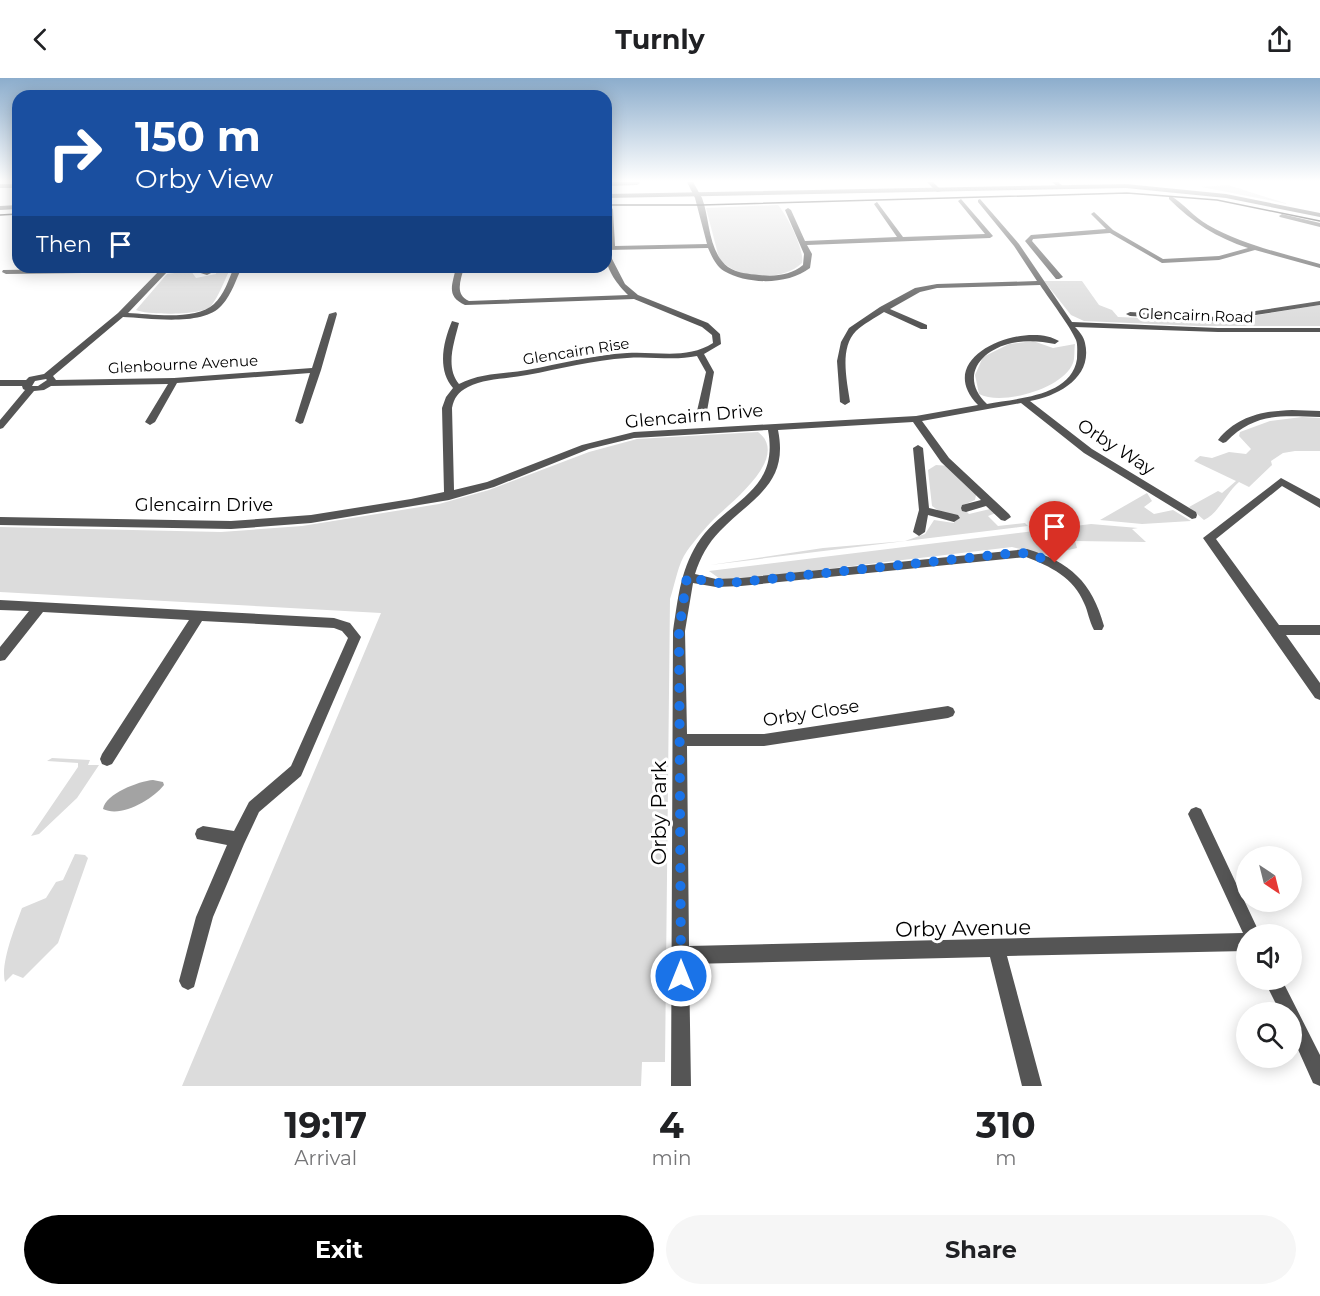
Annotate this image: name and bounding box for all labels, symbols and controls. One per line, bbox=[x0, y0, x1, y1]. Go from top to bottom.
icon: back bbox=[24, 23, 57, 56]
text: Turnly bbox=[615, 23, 705, 56]
icon: share bbox=[1263, 23, 1296, 56]
text: 150 m bbox=[135, 110, 261, 162]
icon: right bbox=[36, 114, 114, 192]
text: Orby View bbox=[135, 162, 273, 195]
icon: arrive bbox=[104, 228, 137, 261]
text: Then bbox=[36, 231, 92, 258]
street label: Glencairn Road bbox=[1138, 303, 1254, 327]
street label: Glencairn Rise bbox=[521, 333, 631, 369]
street label: Glenbourne Avenue bbox=[108, 351, 258, 377]
street label: Glencairn Drive bbox=[624, 399, 764, 433]
street label: Orby Way bbox=[1073, 414, 1159, 480]
street label: Glencairn Drive bbox=[135, 494, 273, 516]
pin bbox=[1029, 501, 1080, 563]
icon: arrive bbox=[1038, 510, 1071, 543]
street label: Orby Close bbox=[761, 695, 861, 731]
street label: Orby Park bbox=[646, 760, 671, 865]
north arrow bbox=[1236, 846, 1302, 912]
map controls bbox=[1236, 846, 1302, 1068]
street label: Orby Avenue bbox=[895, 914, 1031, 942]
button: sound bbox=[1236, 924, 1302, 990]
position arrow bbox=[649, 944, 713, 1008]
button: search bbox=[1236, 1002, 1302, 1068]
text: 19:17 bbox=[284, 1103, 367, 1147]
text: 4 bbox=[659, 1103, 684, 1147]
text: 310 bbox=[976, 1103, 1036, 1147]
text: Arrival bbox=[294, 1146, 357, 1170]
text: min bbox=[651, 1146, 692, 1170]
text: m bbox=[995, 1146, 1016, 1170]
button: Exit bbox=[24, 1215, 654, 1284]
button: Share bbox=[666, 1215, 1296, 1284]

